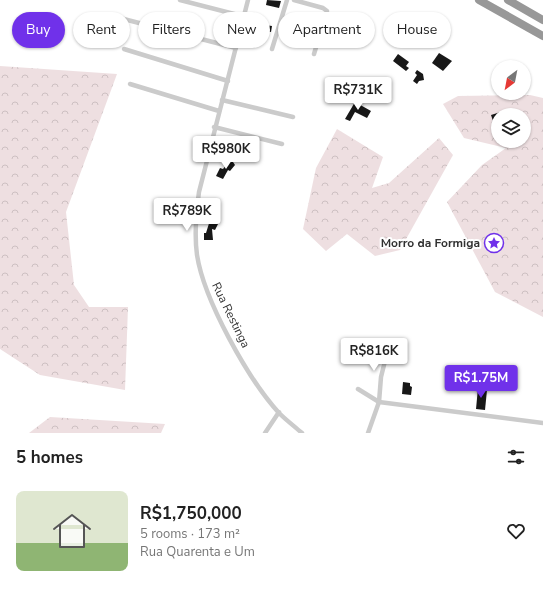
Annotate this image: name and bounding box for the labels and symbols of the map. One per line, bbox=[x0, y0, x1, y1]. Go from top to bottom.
north arrow bbox=[491, 60, 531, 100]
pin: R$731K bbox=[325, 77, 391, 111]
pin: R$980K bbox=[193, 136, 259, 170]
pin: R$789K bbox=[154, 198, 220, 232]
place icon: Morro da Formiga bbox=[483, 232, 505, 254]
place label: Morro da Formiga bbox=[381, 235, 480, 251]
street label: Rua Restinga bbox=[208, 279, 254, 351]
pin: R$816K bbox=[341, 338, 407, 372]
pin: R$1.75M bbox=[444, 365, 518, 399]

